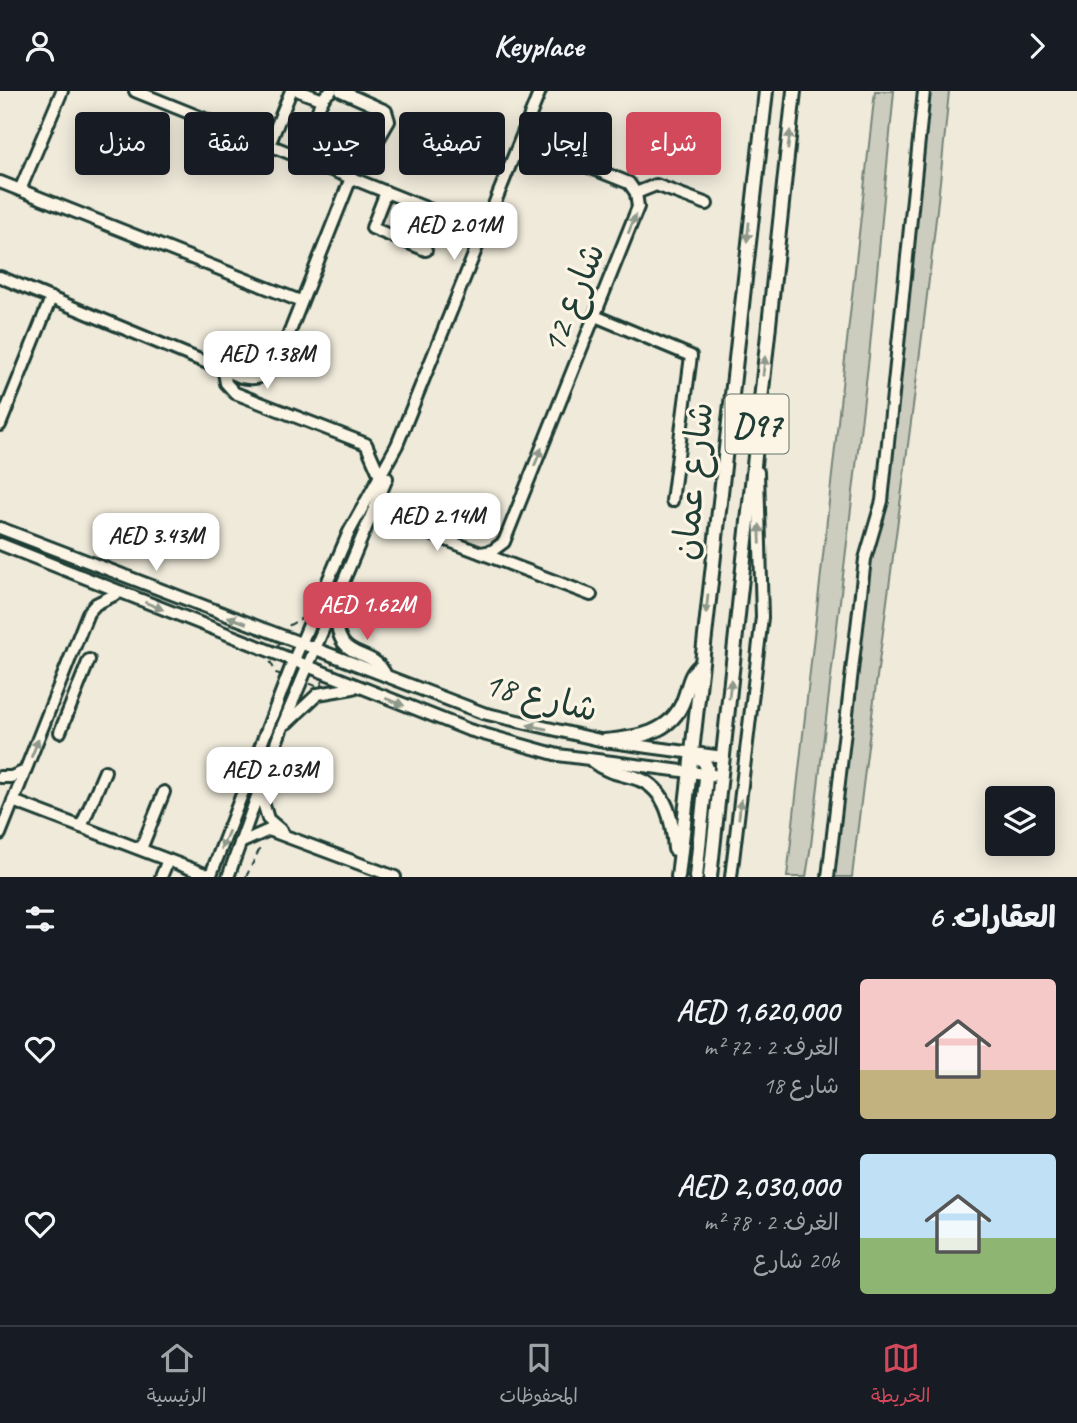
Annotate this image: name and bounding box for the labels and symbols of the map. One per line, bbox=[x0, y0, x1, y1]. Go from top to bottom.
one-way arrow bbox=[783, 128, 794, 150]
pin: AED 2.01M bbox=[374, 202, 534, 262]
one-way arrow bbox=[627, 213, 638, 234]
one-way arrow bbox=[743, 221, 754, 243]
street label: شارع 12 bbox=[530, 236, 617, 361]
pin: AED 1.38M bbox=[187, 331, 347, 391]
one-way arrow bbox=[758, 354, 769, 376]
road number: D97 bbox=[726, 395, 788, 453]
street label: شارع عمان bbox=[662, 400, 725, 563]
one-way arrow bbox=[532, 447, 543, 468]
pin: AED 2.14M bbox=[357, 493, 517, 553]
pin: AED 3.43M bbox=[76, 513, 236, 573]
one-way arrow bbox=[755, 523, 766, 545]
pin: AED 1.62M bbox=[287, 582, 447, 642]
one-way arrow bbox=[701, 593, 712, 615]
one-way arrow bbox=[144, 600, 165, 611]
one-way arrow bbox=[227, 614, 248, 625]
street label: شارع 18 bbox=[479, 661, 602, 734]
one-way arrow bbox=[724, 678, 735, 700]
one-way arrow bbox=[384, 696, 405, 707]
one-way arrow bbox=[526, 722, 548, 733]
one-way arrow bbox=[29, 737, 40, 758]
pin: AED 2.03M bbox=[190, 747, 350, 807]
one-way arrow bbox=[734, 798, 745, 820]
one-way arrow bbox=[219, 829, 230, 850]

